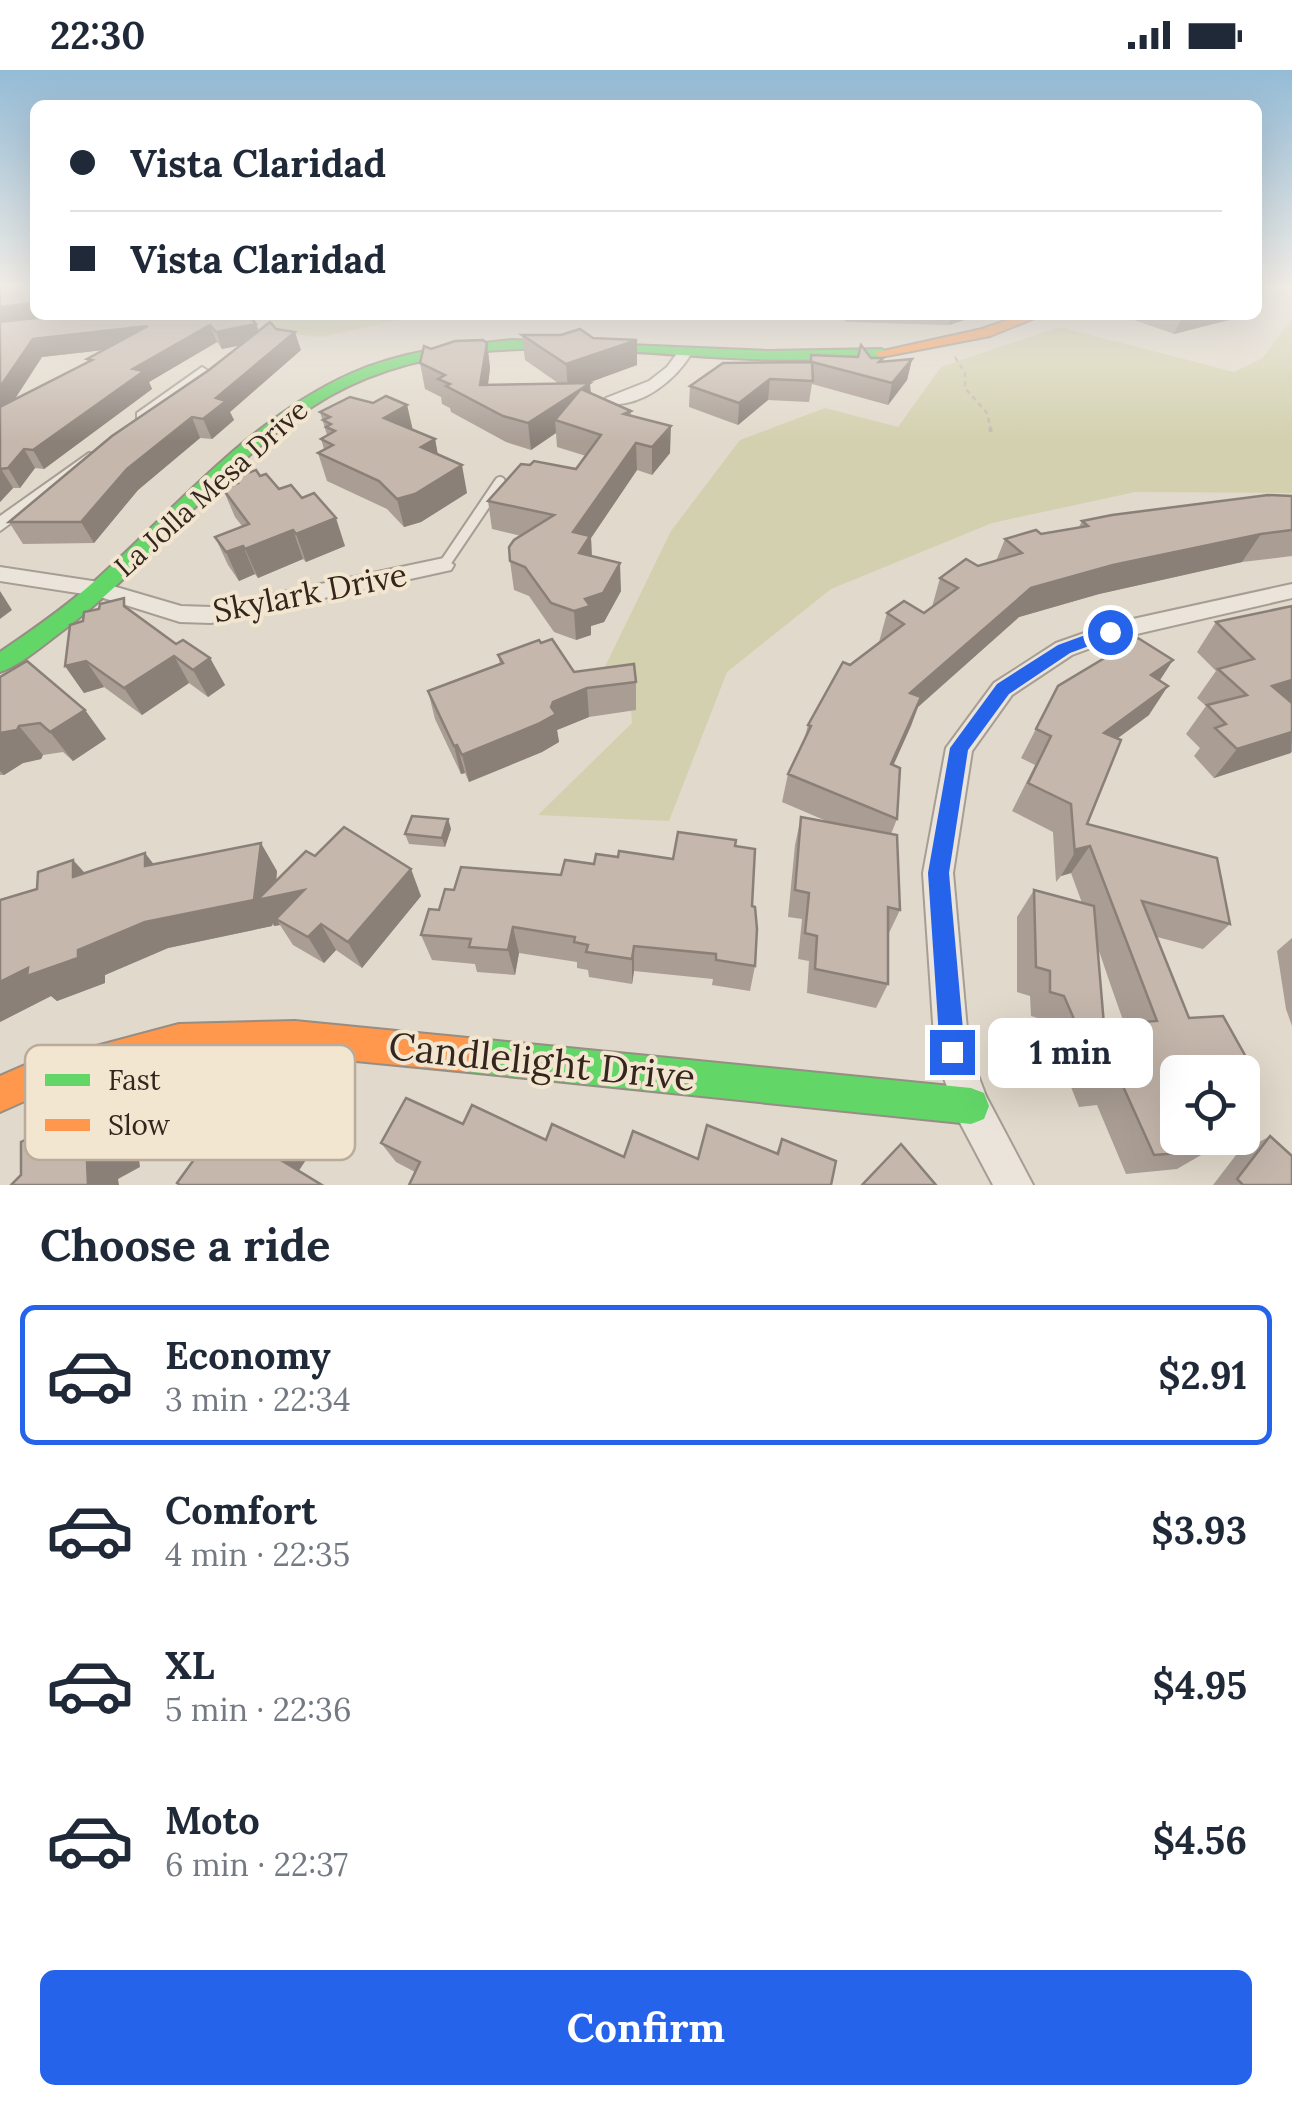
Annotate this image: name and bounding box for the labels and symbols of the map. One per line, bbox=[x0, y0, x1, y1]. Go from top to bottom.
street label: La Jolla Mesa Drive bbox=[107, 392, 315, 584]
street label: Skylark Drive bbox=[209, 554, 410, 631]
route start bbox=[1088, 610, 1133, 655]
callout: 1 min bbox=[987, 1017, 1152, 1087]
street label: Candlelight Drive bbox=[386, 1021, 698, 1102]
route end bbox=[930, 1030, 975, 1075]
legend bbox=[25, 1045, 355, 1160]
text: Fast bbox=[108, 1062, 161, 1098]
text: Slow bbox=[108, 1107, 171, 1143]

